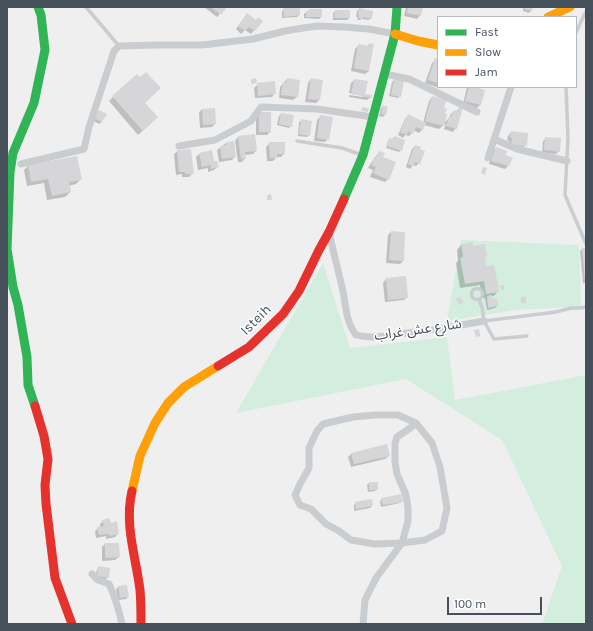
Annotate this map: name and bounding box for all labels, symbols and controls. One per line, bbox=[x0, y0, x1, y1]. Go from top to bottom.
legend bbox=[437, 16, 577, 88]
text: Fast bbox=[475, 25, 498, 39]
text: Slow bbox=[475, 45, 501, 59]
text: Jam bbox=[475, 65, 498, 79]
street label: Isteih bbox=[237, 301, 275, 339]
street label: شارع عش غراب bbox=[373, 316, 463, 344]
scale bar bbox=[449, 589, 544, 615]
text: 100 m bbox=[454, 597, 486, 611]

